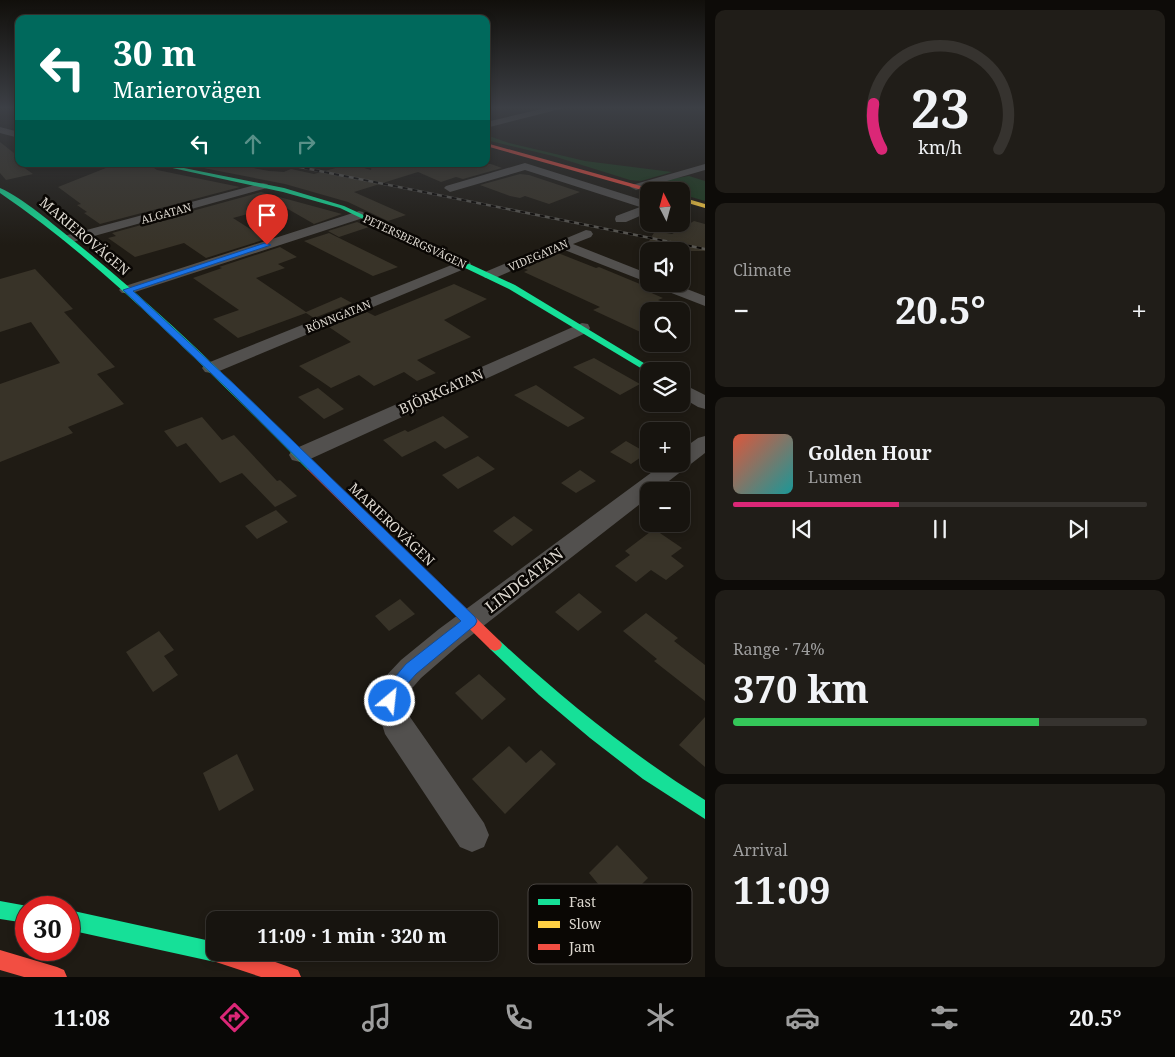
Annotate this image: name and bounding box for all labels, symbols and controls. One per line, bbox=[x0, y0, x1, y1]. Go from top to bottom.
text: 30 m bbox=[113, 29, 196, 76]
icon: left bbox=[30, 35, 95, 100]
text: 23 bbox=[911, 72, 969, 143]
text: Marierovägen bbox=[113, 74, 261, 104]
icon: left bbox=[186, 130, 214, 158]
icon: ahead bbox=[239, 130, 267, 158]
icon: right bbox=[292, 130, 320, 158]
text: km/h bbox=[918, 135, 962, 159]
north arrow bbox=[640, 182, 690, 232]
map controls bbox=[640, 182, 690, 532]
street label: MARIEROVÄGEN bbox=[36, 193, 134, 280]
pin bbox=[246, 194, 288, 245]
street label: ALGATAN bbox=[139, 199, 194, 227]
icon: arrive bbox=[253, 201, 281, 229]
street label: PETERSBERGSVÄGEN bbox=[361, 211, 470, 272]
street label: VIDEGATAN bbox=[506, 235, 571, 274]
button: sound bbox=[640, 242, 690, 292]
text: Climate bbox=[733, 259, 791, 281]
text: 20.5° bbox=[895, 283, 986, 335]
text: − bbox=[733, 291, 749, 329]
text: + bbox=[1131, 291, 1147, 329]
street label: RÖNNGATAN bbox=[303, 296, 373, 336]
button: search bbox=[640, 302, 690, 352]
button: layers bbox=[640, 362, 690, 412]
street label: BJÖRKGATAN bbox=[396, 364, 487, 418]
button: + bbox=[640, 422, 690, 472]
text: Golden Hour bbox=[808, 440, 932, 466]
text: Lumen bbox=[808, 466, 862, 488]
street label: MARIEROVÄGEN bbox=[345, 478, 439, 570]
button: − bbox=[640, 482, 690, 532]
icon: previous bbox=[788, 515, 816, 543]
icon: pause bbox=[926, 515, 954, 543]
icon: next bbox=[1064, 515, 1092, 543]
street label: LINDGATAN bbox=[480, 542, 568, 618]
text: Range · 74% bbox=[733, 638, 825, 660]
text: 370 km bbox=[733, 662, 869, 714]
position arrow bbox=[363, 674, 415, 726]
text: Arrival bbox=[733, 839, 788, 861]
text: 11:09 bbox=[733, 863, 830, 915]
legend bbox=[528, 884, 692, 964]
text: Fast bbox=[569, 892, 596, 911]
speed limit sign: 30 bbox=[15, 896, 80, 961]
text: Slow bbox=[569, 914, 602, 933]
text: 11:09 · 1 min · 320 m bbox=[257, 923, 447, 949]
text: Jam bbox=[568, 937, 595, 956]
icon: directions bbox=[217, 1000, 252, 1035]
icon: music bbox=[359, 1000, 394, 1035]
icon: phone bbox=[501, 1000, 536, 1035]
icon: climate bbox=[643, 1000, 678, 1035]
icon: car bbox=[785, 1000, 820, 1035]
icon: filters bbox=[927, 1000, 962, 1035]
text: 11:08 bbox=[54, 1002, 110, 1032]
text: 20.5° bbox=[1069, 1002, 1121, 1032]

